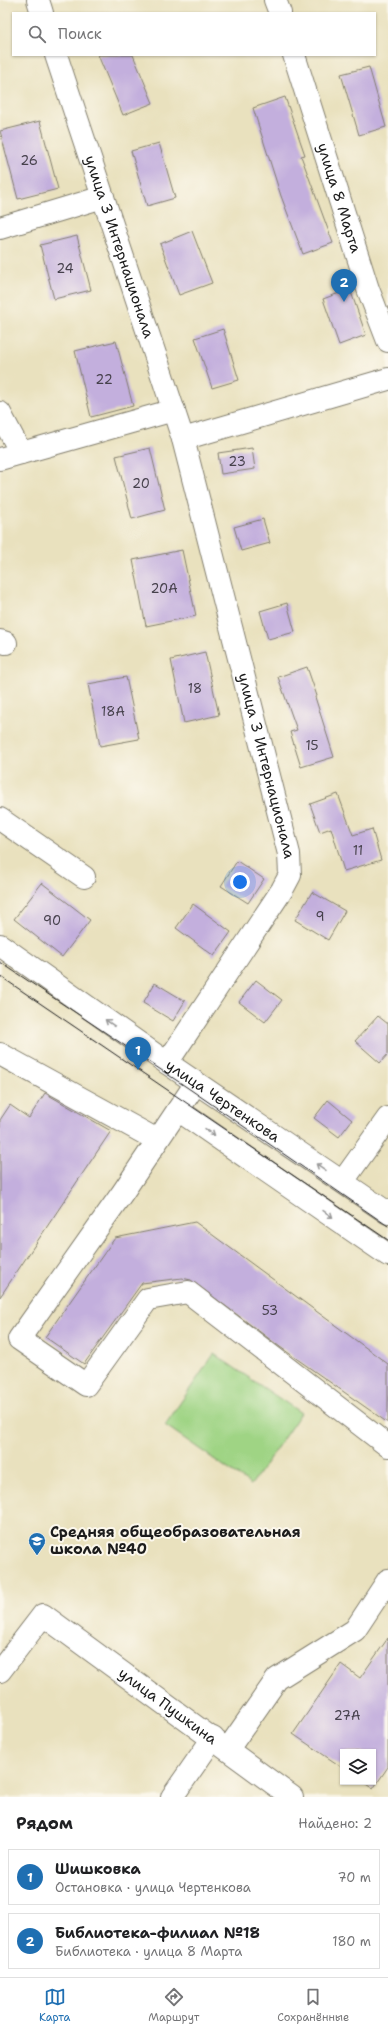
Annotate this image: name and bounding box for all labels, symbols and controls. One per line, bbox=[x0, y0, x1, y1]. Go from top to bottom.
search box bbox=[12, 12, 376, 56]
icon: search bbox=[26, 23, 48, 45]
text: Поиск bbox=[58, 24, 102, 44]
street label: улица 8 Марта bbox=[312, 140, 366, 256]
house number: 26 bbox=[20, 152, 38, 169]
street label: улица 3 Интернационала bbox=[80, 153, 159, 341]
house number: 24 bbox=[56, 260, 74, 277]
pin: 2 bbox=[331, 269, 357, 302]
house number: 22 bbox=[95, 371, 113, 388]
house number: 23 bbox=[228, 453, 246, 470]
house number: 20 bbox=[132, 475, 150, 492]
house number: 20А bbox=[150, 580, 178, 597]
street label: улица 3 Интернационала bbox=[233, 671, 299, 860]
house number: 18 bbox=[188, 680, 202, 697]
house number: 18А bbox=[101, 703, 125, 720]
house number: 15 bbox=[305, 737, 319, 754]
house number: 11 bbox=[353, 842, 363, 859]
your location bbox=[230, 872, 250, 892]
house number: 9 bbox=[315, 908, 325, 925]
house number: 90 bbox=[43, 912, 61, 929]
one-way arrow bbox=[104, 1019, 115, 1027]
pin: 1 bbox=[125, 1037, 151, 1070]
street label: улица Чертенкова bbox=[162, 1055, 285, 1147]
one-way arrow bbox=[204, 1128, 215, 1136]
one-way arrow bbox=[316, 1163, 327, 1171]
one-way arrow bbox=[323, 1210, 334, 1218]
house number: 53 bbox=[262, 1302, 278, 1319]
place label: Средняя общеобразовательная школа №40 bbox=[50, 1522, 301, 1559]
school or university icon: Средняя общеобразовательная школа №40 bbox=[27, 1531, 47, 1556]
street label: улица Пушкина bbox=[114, 1663, 222, 1749]
house number: 27А bbox=[334, 1707, 360, 1724]
map controls bbox=[340, 1749, 376, 1785]
button: layers bbox=[340, 1749, 376, 1785]
text: Рядом bbox=[16, 1812, 73, 1834]
text: Найдено: 2 bbox=[298, 1815, 372, 1832]
text: Шишковка bbox=[55, 1859, 141, 1879]
text: 1 bbox=[27, 1869, 33, 1886]
text: 70 m bbox=[337, 1869, 371, 1886]
text: Остановка · улица Чертенкова bbox=[55, 1879, 251, 1896]
text: Библиотека-филиал №18 bbox=[55, 1923, 260, 1943]
text: 2 bbox=[25, 1933, 35, 1950]
text: 180 m bbox=[332, 1933, 371, 1950]
text: Библиотека · улица 8 Марта bbox=[55, 1943, 242, 1960]
tab: Карта bbox=[39, 1986, 70, 2025]
tab: Маршрут bbox=[148, 1986, 199, 2025]
tab: Сохранённые bbox=[277, 1986, 349, 2025]

